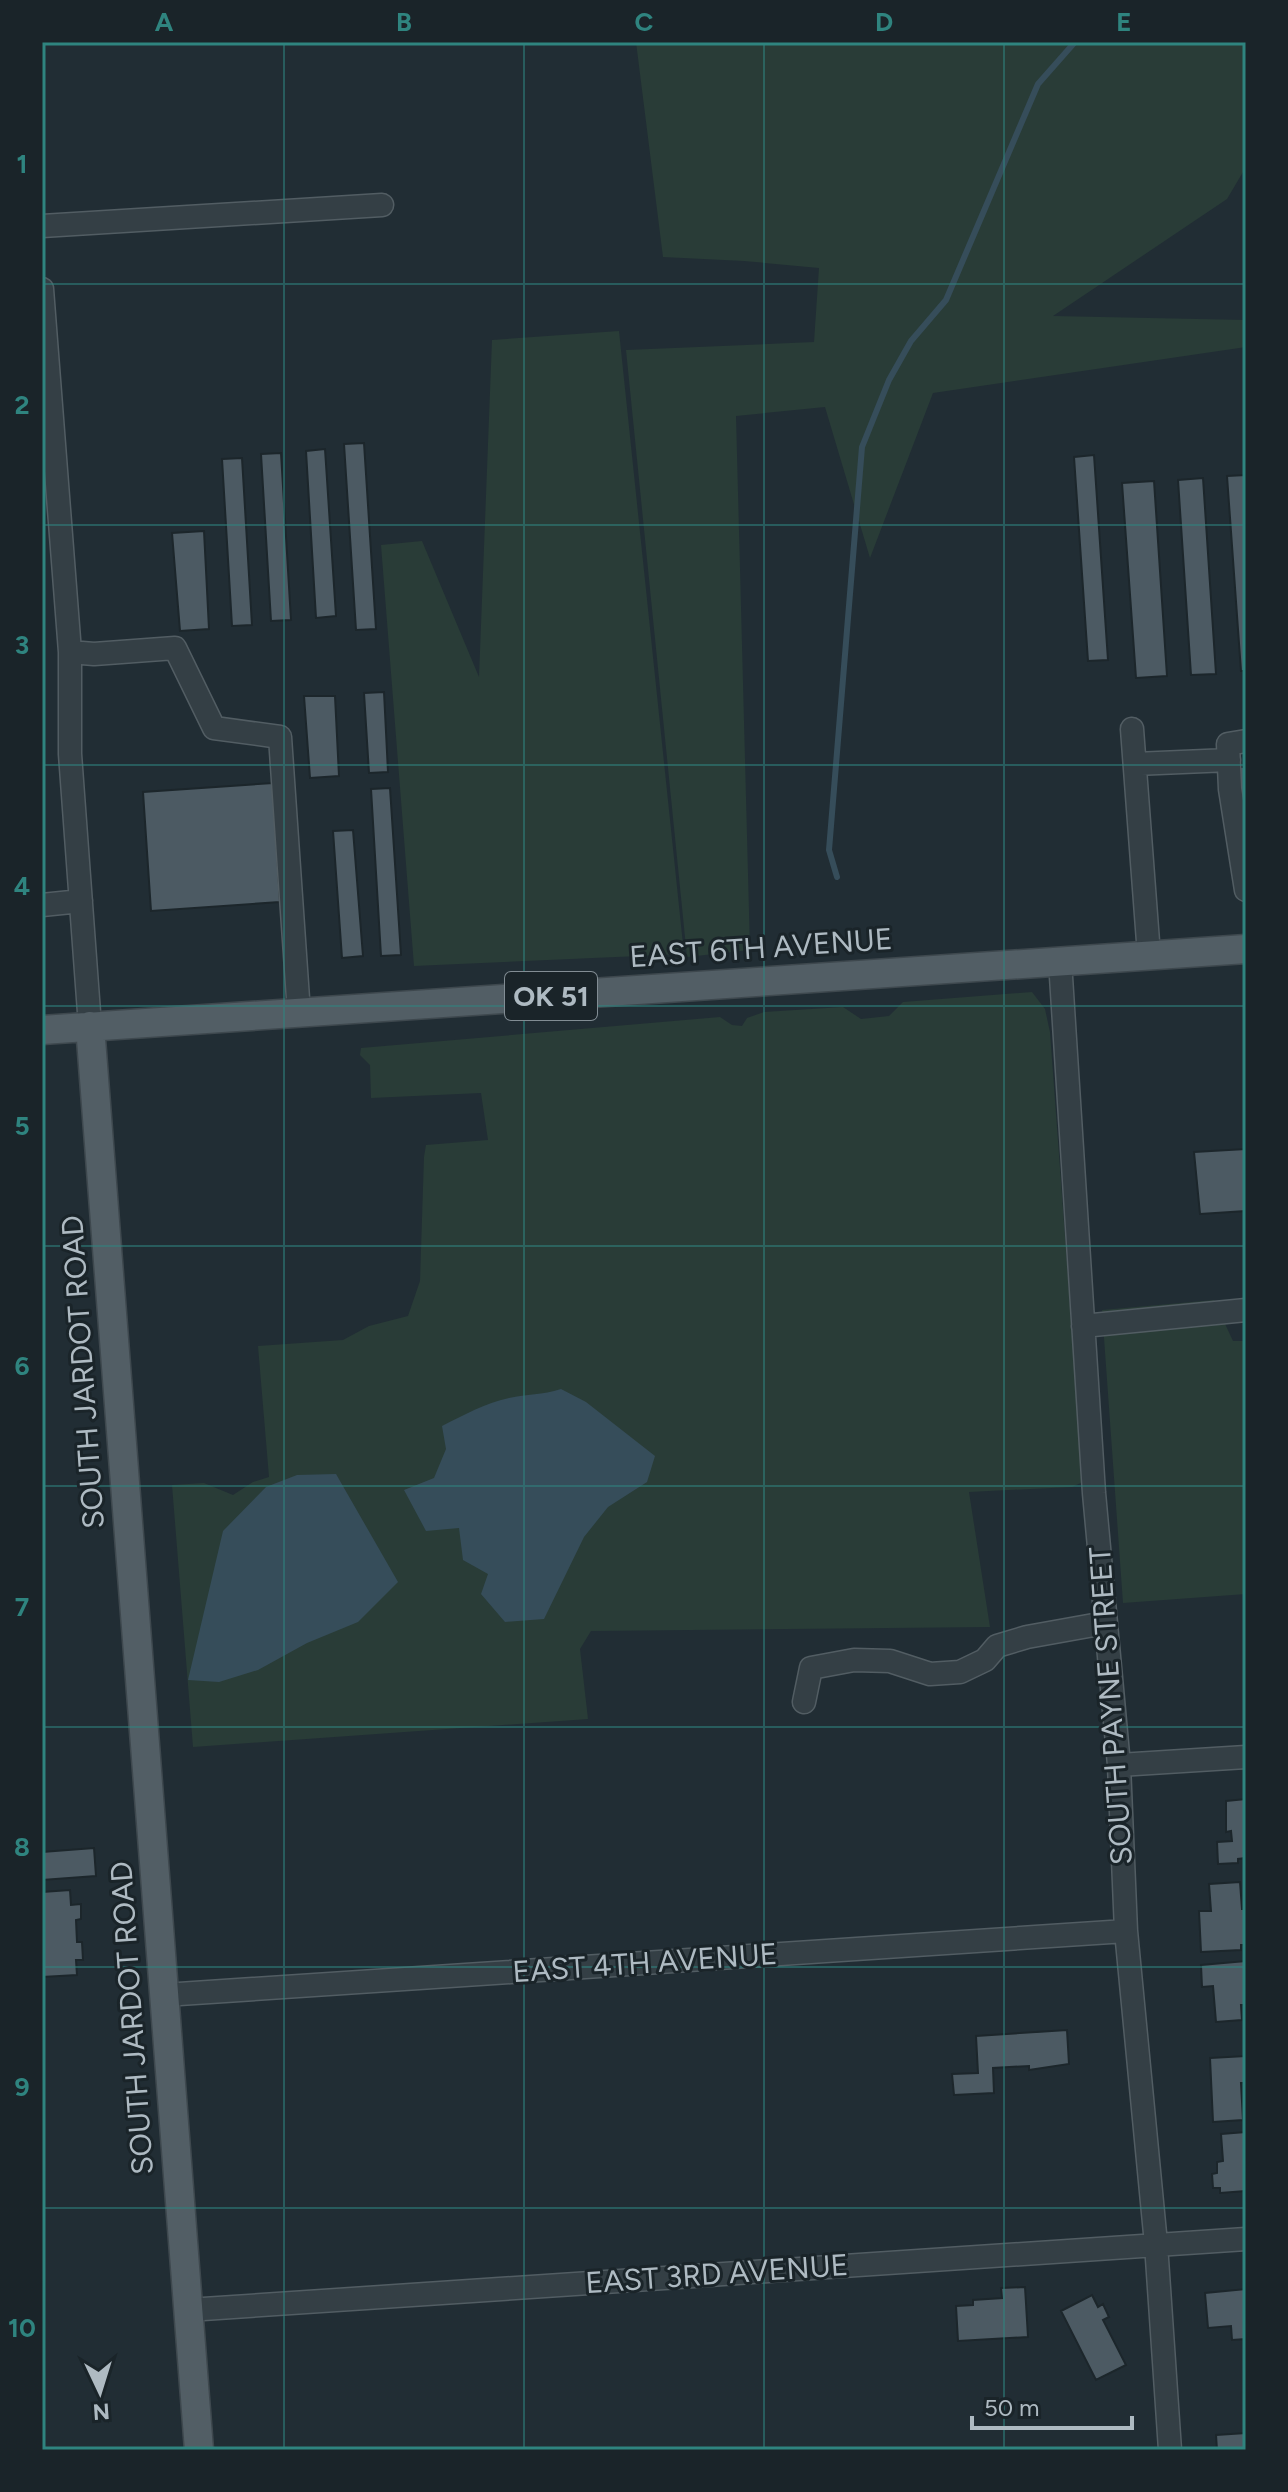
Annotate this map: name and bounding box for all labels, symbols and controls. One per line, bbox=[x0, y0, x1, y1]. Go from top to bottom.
text: A bbox=[155, 6, 174, 38]
text: B bbox=[396, 6, 412, 38]
text: C bbox=[635, 6, 654, 38]
text: D bbox=[875, 6, 893, 38]
text: E bbox=[1116, 6, 1132, 38]
text: 1 bbox=[17, 148, 27, 180]
text: 2 bbox=[14, 389, 30, 421]
text: 3 bbox=[15, 629, 29, 661]
text: 4 bbox=[14, 870, 30, 902]
street label: EAST 6TH AVENUE bbox=[628, 920, 894, 975]
road number: OK 51 bbox=[505, 972, 597, 1020]
text: 5 bbox=[14, 1110, 30, 1142]
street label: SOUTH JARDOT ROAD bbox=[53, 1214, 112, 1530]
text: 6 bbox=[14, 1350, 30, 1382]
street label: SOUTH PAYNE STREET bbox=[1081, 1545, 1140, 1866]
text: 7 bbox=[15, 1591, 29, 1623]
text: 8 bbox=[14, 1831, 30, 1863]
street label: SOUTH JARDOT ROAD bbox=[102, 1860, 161, 2176]
street label: EAST 4TH AVENUE bbox=[511, 1935, 779, 1990]
text: 9 bbox=[14, 2071, 30, 2103]
street label: EAST 3RD AVENUE bbox=[584, 2246, 850, 2301]
text: 10 bbox=[8, 2312, 36, 2344]
north arrow bbox=[60, 2352, 140, 2432]
scale bar bbox=[972, 2380, 1132, 2430]
text: 50 m bbox=[984, 2393, 1040, 2422]
text: N bbox=[92, 2397, 111, 2426]

